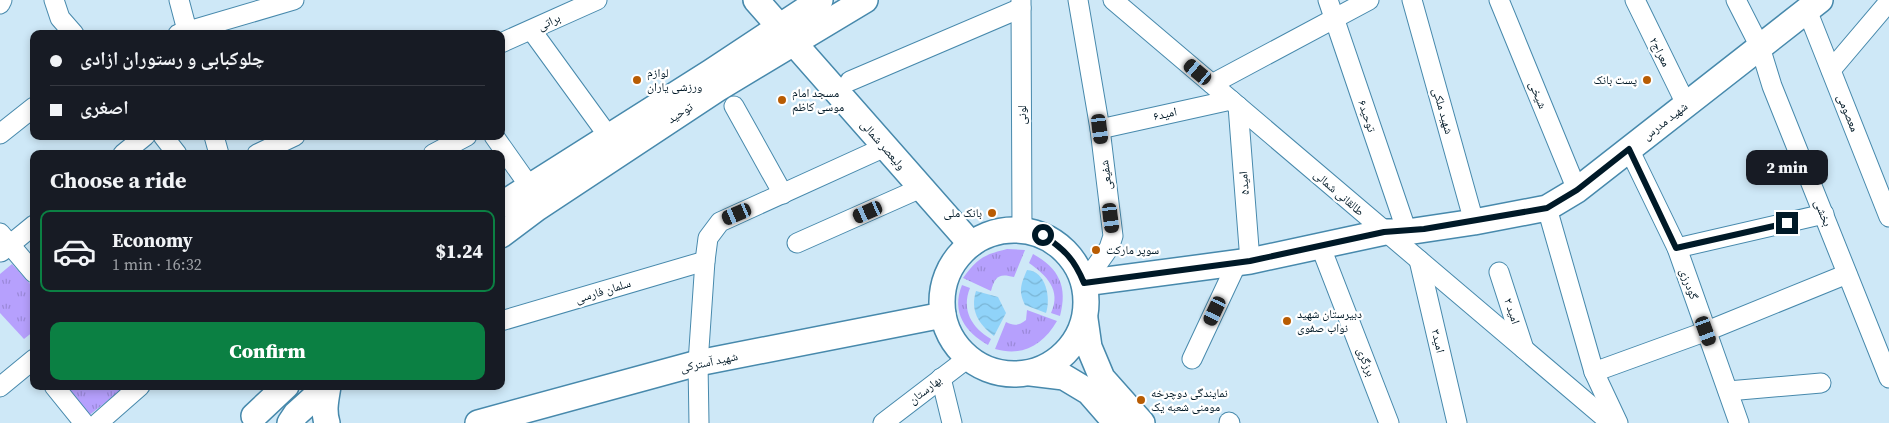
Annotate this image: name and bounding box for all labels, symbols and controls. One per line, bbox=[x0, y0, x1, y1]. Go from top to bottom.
street label: براتی bbox=[535, 10, 563, 34]
street label: معراج۲ bbox=[1646, 34, 1674, 70]
text: چلوکبابی و رستوران ازادی bbox=[80, 45, 265, 71]
car bbox=[1181, 57, 1214, 87]
place label: لوازم ورزشی یاران bbox=[647, 65, 703, 95]
place label: پست بانک bbox=[1593, 72, 1637, 88]
marker: لوازم ورزشی یاران bbox=[631, 74, 643, 86]
marker: پست بانک bbox=[1641, 74, 1653, 86]
street label: شیخی bbox=[1525, 79, 1551, 111]
place label: مسجد امام موسی کاظم bbox=[792, 85, 844, 115]
street label: شهید ملکی bbox=[1429, 86, 1457, 136]
street label: معصومی bbox=[1833, 92, 1863, 134]
text: اصغری bbox=[80, 94, 129, 120]
marker: مسجد امام موسی کاظم bbox=[776, 94, 788, 106]
street label: توحید۶ bbox=[1354, 98, 1380, 135]
street label: شهید مدرس bbox=[1639, 98, 1691, 144]
street label: توحید bbox=[664, 99, 696, 127]
street label: امید۶ bbox=[1152, 104, 1178, 124]
street label: لونی bbox=[1014, 105, 1030, 125]
car bbox=[1090, 113, 1109, 145]
street label: ولیعصر شمالی bbox=[857, 117, 909, 173]
callout: 2 min bbox=[1746, 150, 1828, 186]
text: 2 min bbox=[1766, 156, 1808, 178]
street label: شفیعی bbox=[1096, 159, 1116, 191]
text: Choose a ride bbox=[50, 165, 187, 195]
street label: طالقانی شمالی bbox=[1310, 167, 1368, 219]
street label: امید۵ bbox=[1235, 170, 1253, 196]
street label: بخشی bbox=[1810, 197, 1836, 229]
car bbox=[851, 199, 884, 225]
car bbox=[720, 201, 753, 227]
car bbox=[1101, 202, 1120, 234]
place label: بانک ملی bbox=[944, 205, 982, 221]
marker: بانک ملی bbox=[986, 207, 998, 219]
route end bbox=[1776, 212, 1798, 234]
route start bbox=[1032, 224, 1054, 246]
text: Economy bbox=[112, 227, 193, 253]
icon: car bbox=[52, 229, 97, 274]
text: $1.24 bbox=[435, 238, 483, 264]
place label: سوپر مارکت bbox=[1106, 242, 1159, 258]
marker: سوپر مارکت bbox=[1090, 244, 1102, 256]
text: 1 min · 16:32 bbox=[112, 253, 202, 275]
street label: گودرزی bbox=[1676, 266, 1702, 302]
street label: سلمان فارسی bbox=[573, 275, 633, 307]
car bbox=[1201, 294, 1228, 328]
street label: امید ۲ bbox=[1500, 296, 1524, 326]
place label: دبیرستان شهید نواب صفوی bbox=[1297, 306, 1362, 336]
car bbox=[1693, 314, 1718, 348]
marker: دبیرستان شهید نواب صفوی bbox=[1281, 315, 1293, 327]
button: Confirm bbox=[50, 322, 485, 380]
street label: امید۳ bbox=[1428, 328, 1448, 354]
street label: برزگری bbox=[1353, 345, 1379, 379]
street label: شهید آسترکی bbox=[679, 348, 739, 376]
street label: بهارستان bbox=[905, 372, 945, 408]
place label: نمایندگی دوچرخه مومنی شعبه یک bbox=[1151, 385, 1228, 415]
marker: نمایندگی دوچرخه مومنی شعبه یک bbox=[1135, 394, 1147, 406]

